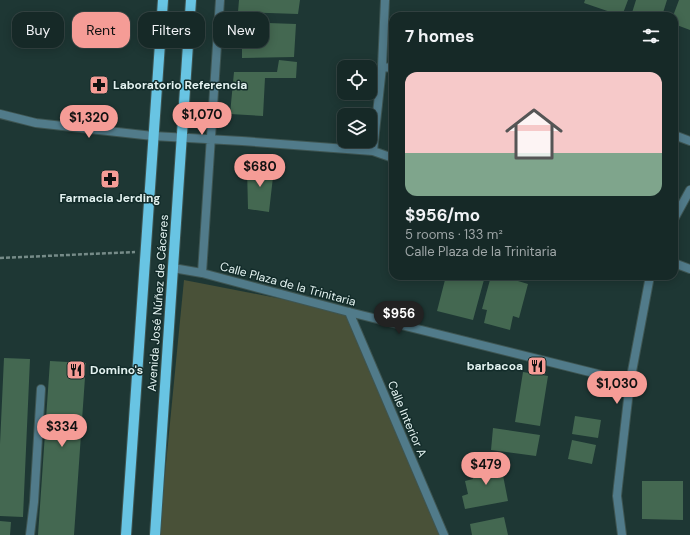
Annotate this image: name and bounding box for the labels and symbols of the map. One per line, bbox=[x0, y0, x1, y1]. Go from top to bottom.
pharmacy icon: Laboratorio Referencia bbox=[88, 74, 110, 96]
place label: Laboratorio Referencia bbox=[113, 77, 247, 93]
pin: $1,070 bbox=[169, 102, 235, 136]
pin: $1,320 bbox=[56, 105, 122, 139]
pin: $680 bbox=[236, 154, 284, 188]
pharmacy icon: Farmacia Jerding bbox=[99, 168, 121, 190]
place label: Farmacia Jerding bbox=[59, 190, 161, 206]
street label: Avenida José Núñez de Cáceres bbox=[144, 214, 172, 392]
street label: Calle Plaza de la Trinitaria bbox=[218, 258, 358, 310]
pin: $956 bbox=[375, 301, 423, 335]
restaurant icon: barbacoa bbox=[526, 355, 548, 377]
place label: barbacoa bbox=[467, 358, 523, 374]
restaurant icon: Domino's bbox=[65, 359, 87, 381]
place label: Domino's bbox=[90, 362, 143, 378]
pin: $1,030 bbox=[584, 371, 650, 405]
street label: Calle Interior A bbox=[384, 378, 430, 460]
pin: $334 bbox=[38, 414, 86, 448]
pin: $479 bbox=[462, 452, 510, 486]

